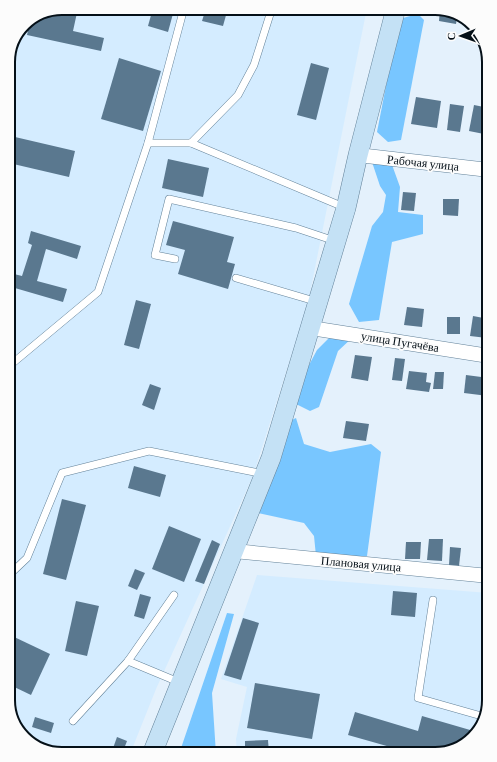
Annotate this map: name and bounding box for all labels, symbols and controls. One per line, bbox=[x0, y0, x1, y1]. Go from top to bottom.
north arrow bbox=[441, 16, 481, 56]
text: С bbox=[445, 32, 457, 41]
street label: Рабочая улица bbox=[386, 152, 460, 174]
street label: улица Пугачёва bbox=[360, 329, 441, 355]
street label: Плановая улица bbox=[320, 554, 402, 575]

